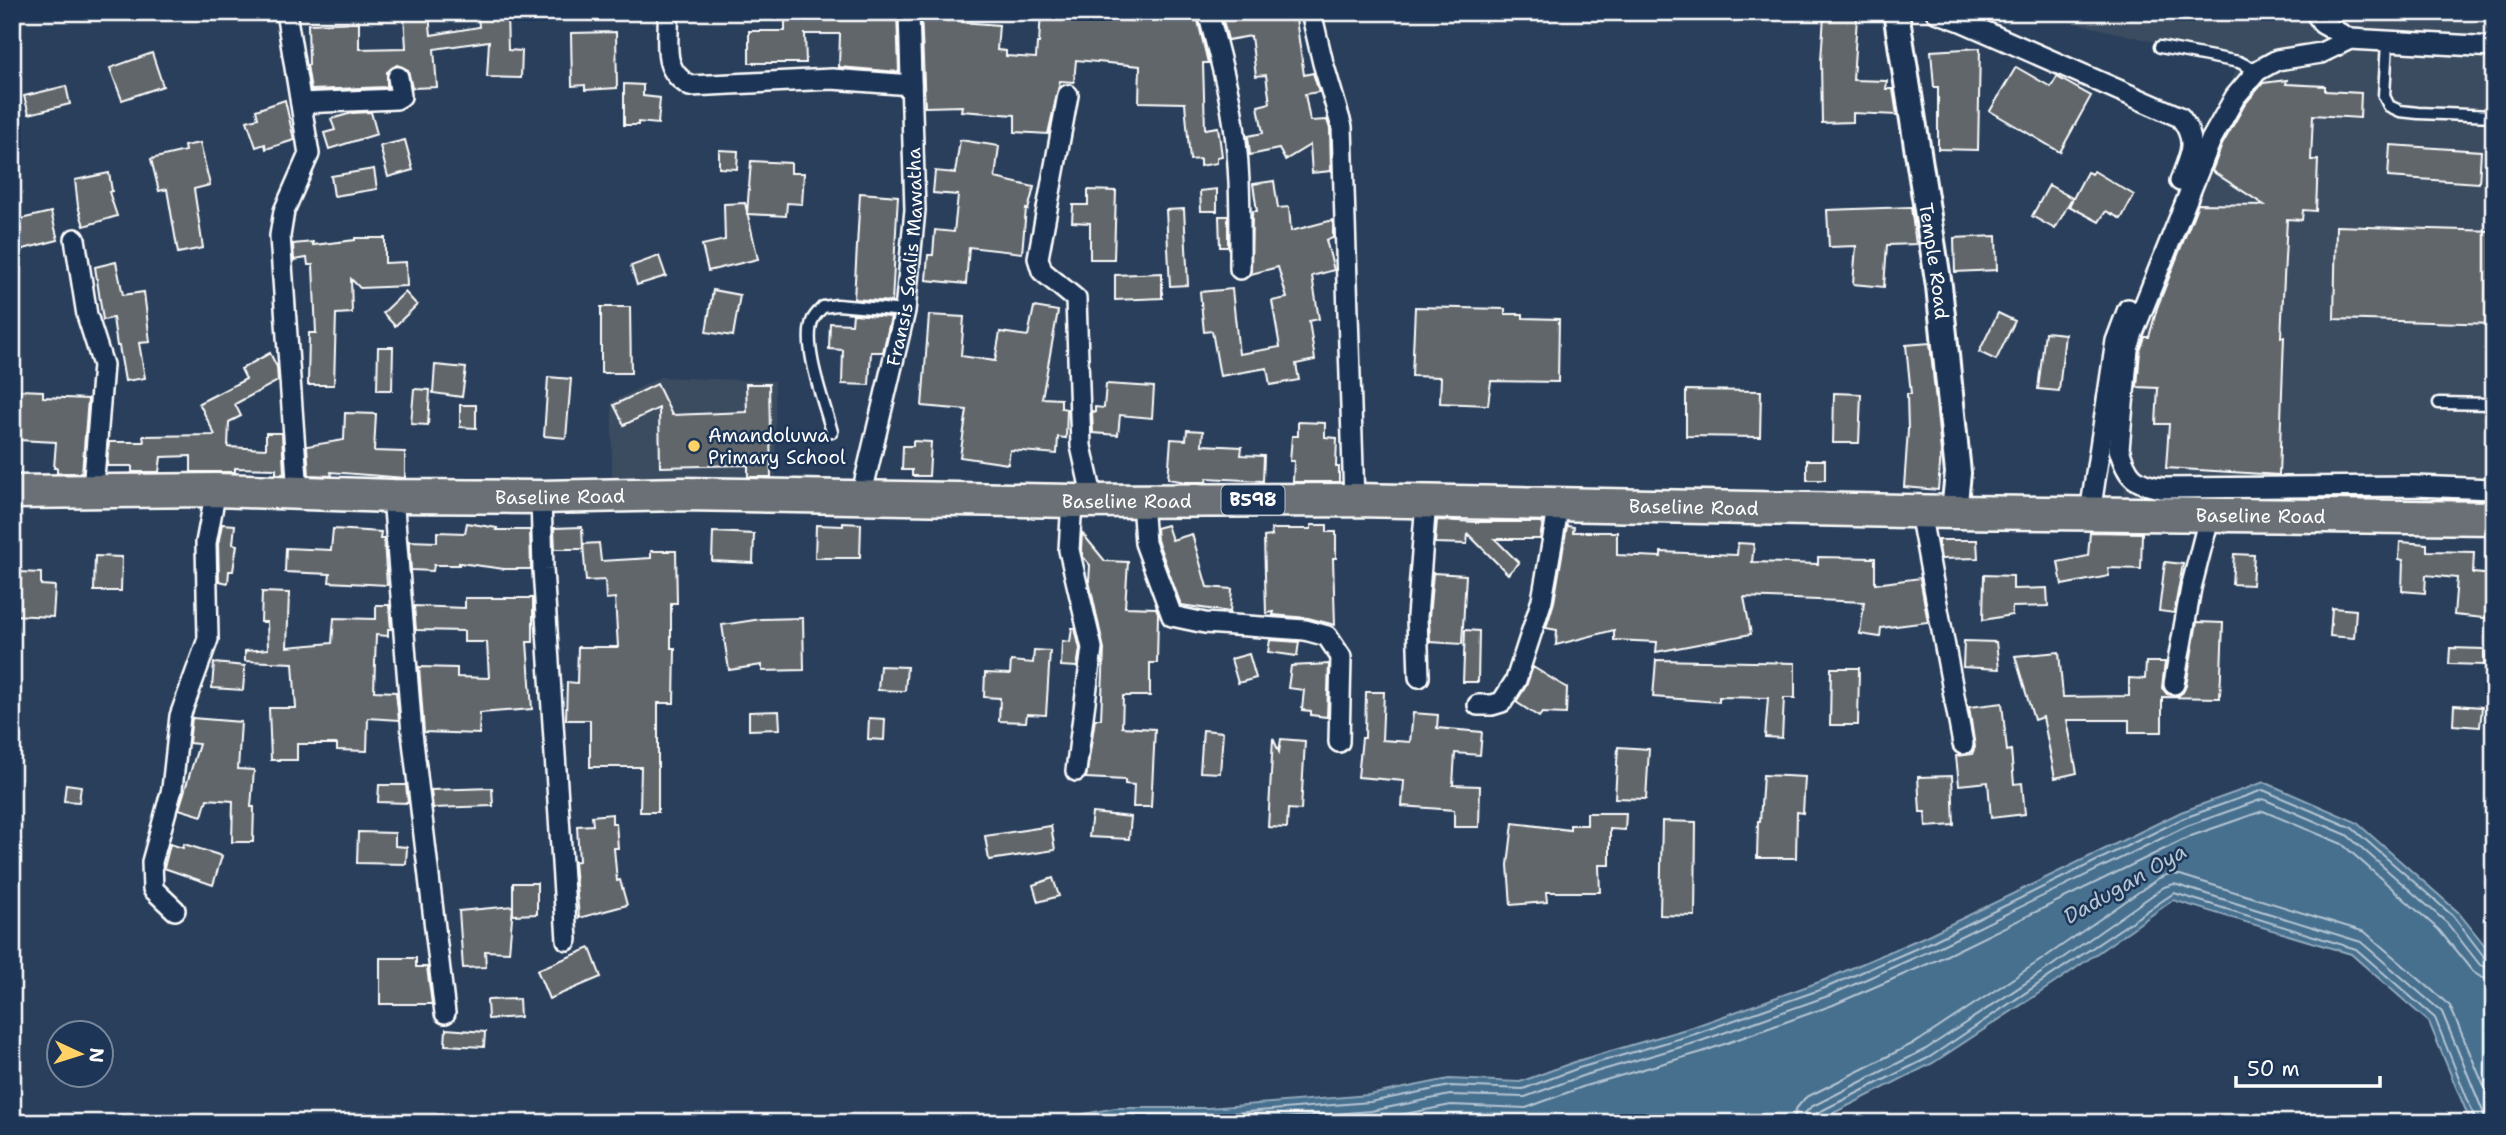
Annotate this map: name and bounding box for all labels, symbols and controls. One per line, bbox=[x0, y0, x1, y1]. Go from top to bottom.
street label: Fransis Saalis Mawatha bbox=[880, 147, 928, 369]
street label: Temple Road bbox=[1913, 201, 1954, 321]
place label: Amandoluwa Primary School bbox=[708, 423, 846, 470]
marker: Amandoluwa Primary School bbox=[686, 438, 702, 454]
street label: Baseline Road bbox=[495, 483, 625, 510]
road number: B598 bbox=[1222, 486, 1284, 514]
street label: Baseline Road bbox=[1062, 489, 1192, 514]
street label: Baseline Road bbox=[1629, 493, 1759, 521]
street label: Baseline Road bbox=[2196, 503, 2326, 529]
water label: Dadugan Oya bbox=[2058, 837, 2192, 931]
north arrow bbox=[46, 1020, 116, 1090]
scale bar bbox=[2236, 1044, 2380, 1088]
text: N bbox=[83, 1047, 109, 1064]
text: 50 m bbox=[2247, 1055, 2300, 1083]

